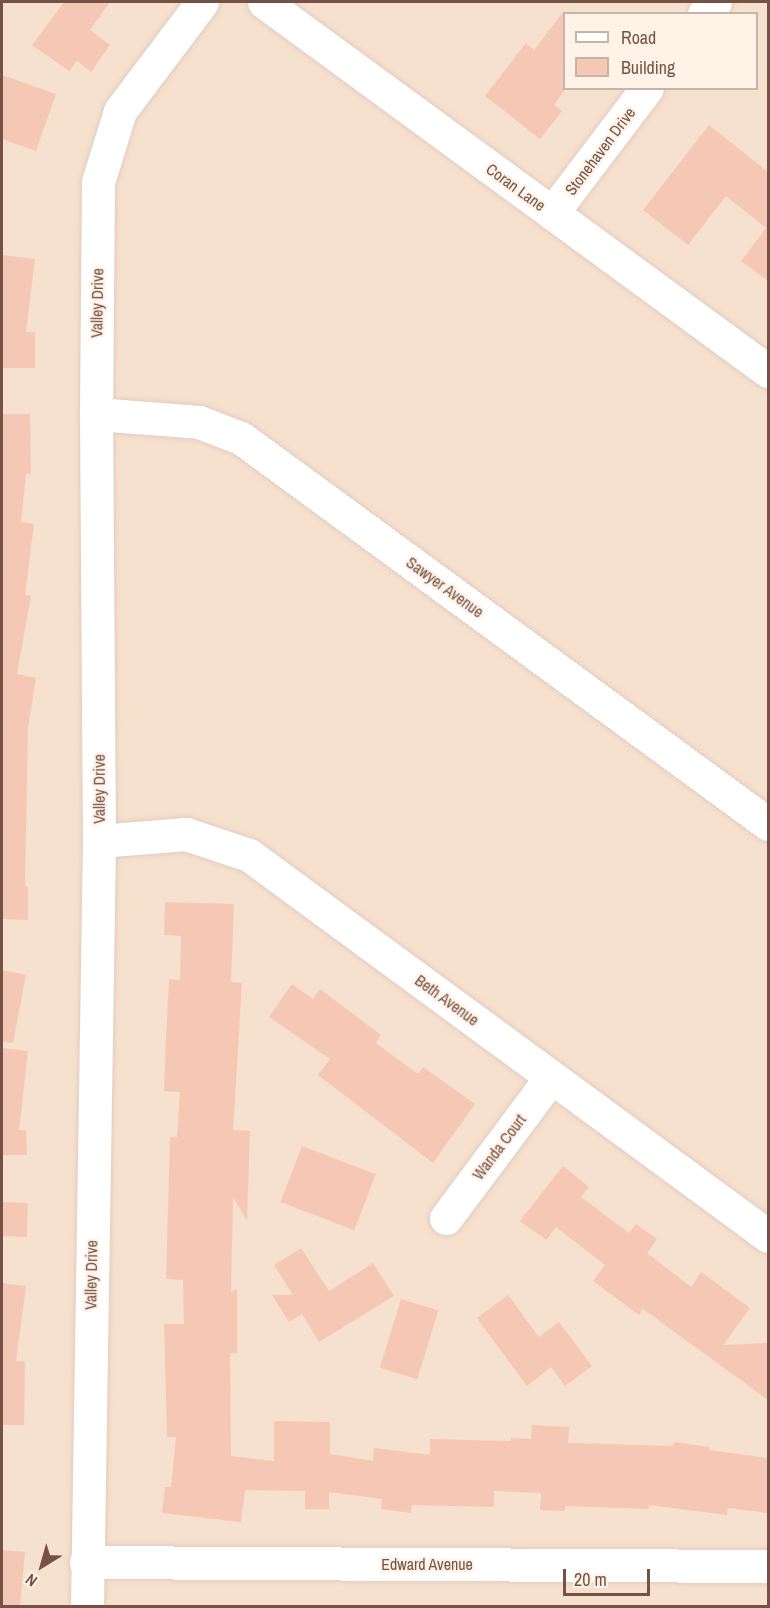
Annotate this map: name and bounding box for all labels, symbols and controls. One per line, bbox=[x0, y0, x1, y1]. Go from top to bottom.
legend bbox=[563, 12, 758, 90]
text: Road bbox=[621, 25, 656, 50]
text: Building bbox=[621, 55, 675, 80]
street label: Stonehaven Drive bbox=[561, 103, 639, 199]
street label: Coran Lane bbox=[483, 159, 549, 215]
street label: Valley Drive bbox=[87, 268, 107, 338]
street label: Sawyer Avenue bbox=[402, 552, 488, 622]
street label: Valley Drive bbox=[89, 754, 109, 824]
street label: Beth Avenue bbox=[411, 970, 483, 1030]
street label: Wanda Court bbox=[468, 1111, 530, 1183]
street label: Valley Drive bbox=[81, 1240, 101, 1310]
north arrow bbox=[12, 1536, 72, 1596]
street label: Edward Avenue bbox=[381, 1554, 473, 1574]
scale bar bbox=[566, 1557, 653, 1595]
text: 20 m bbox=[574, 1567, 607, 1592]
text: N bbox=[21, 1569, 42, 1592]

